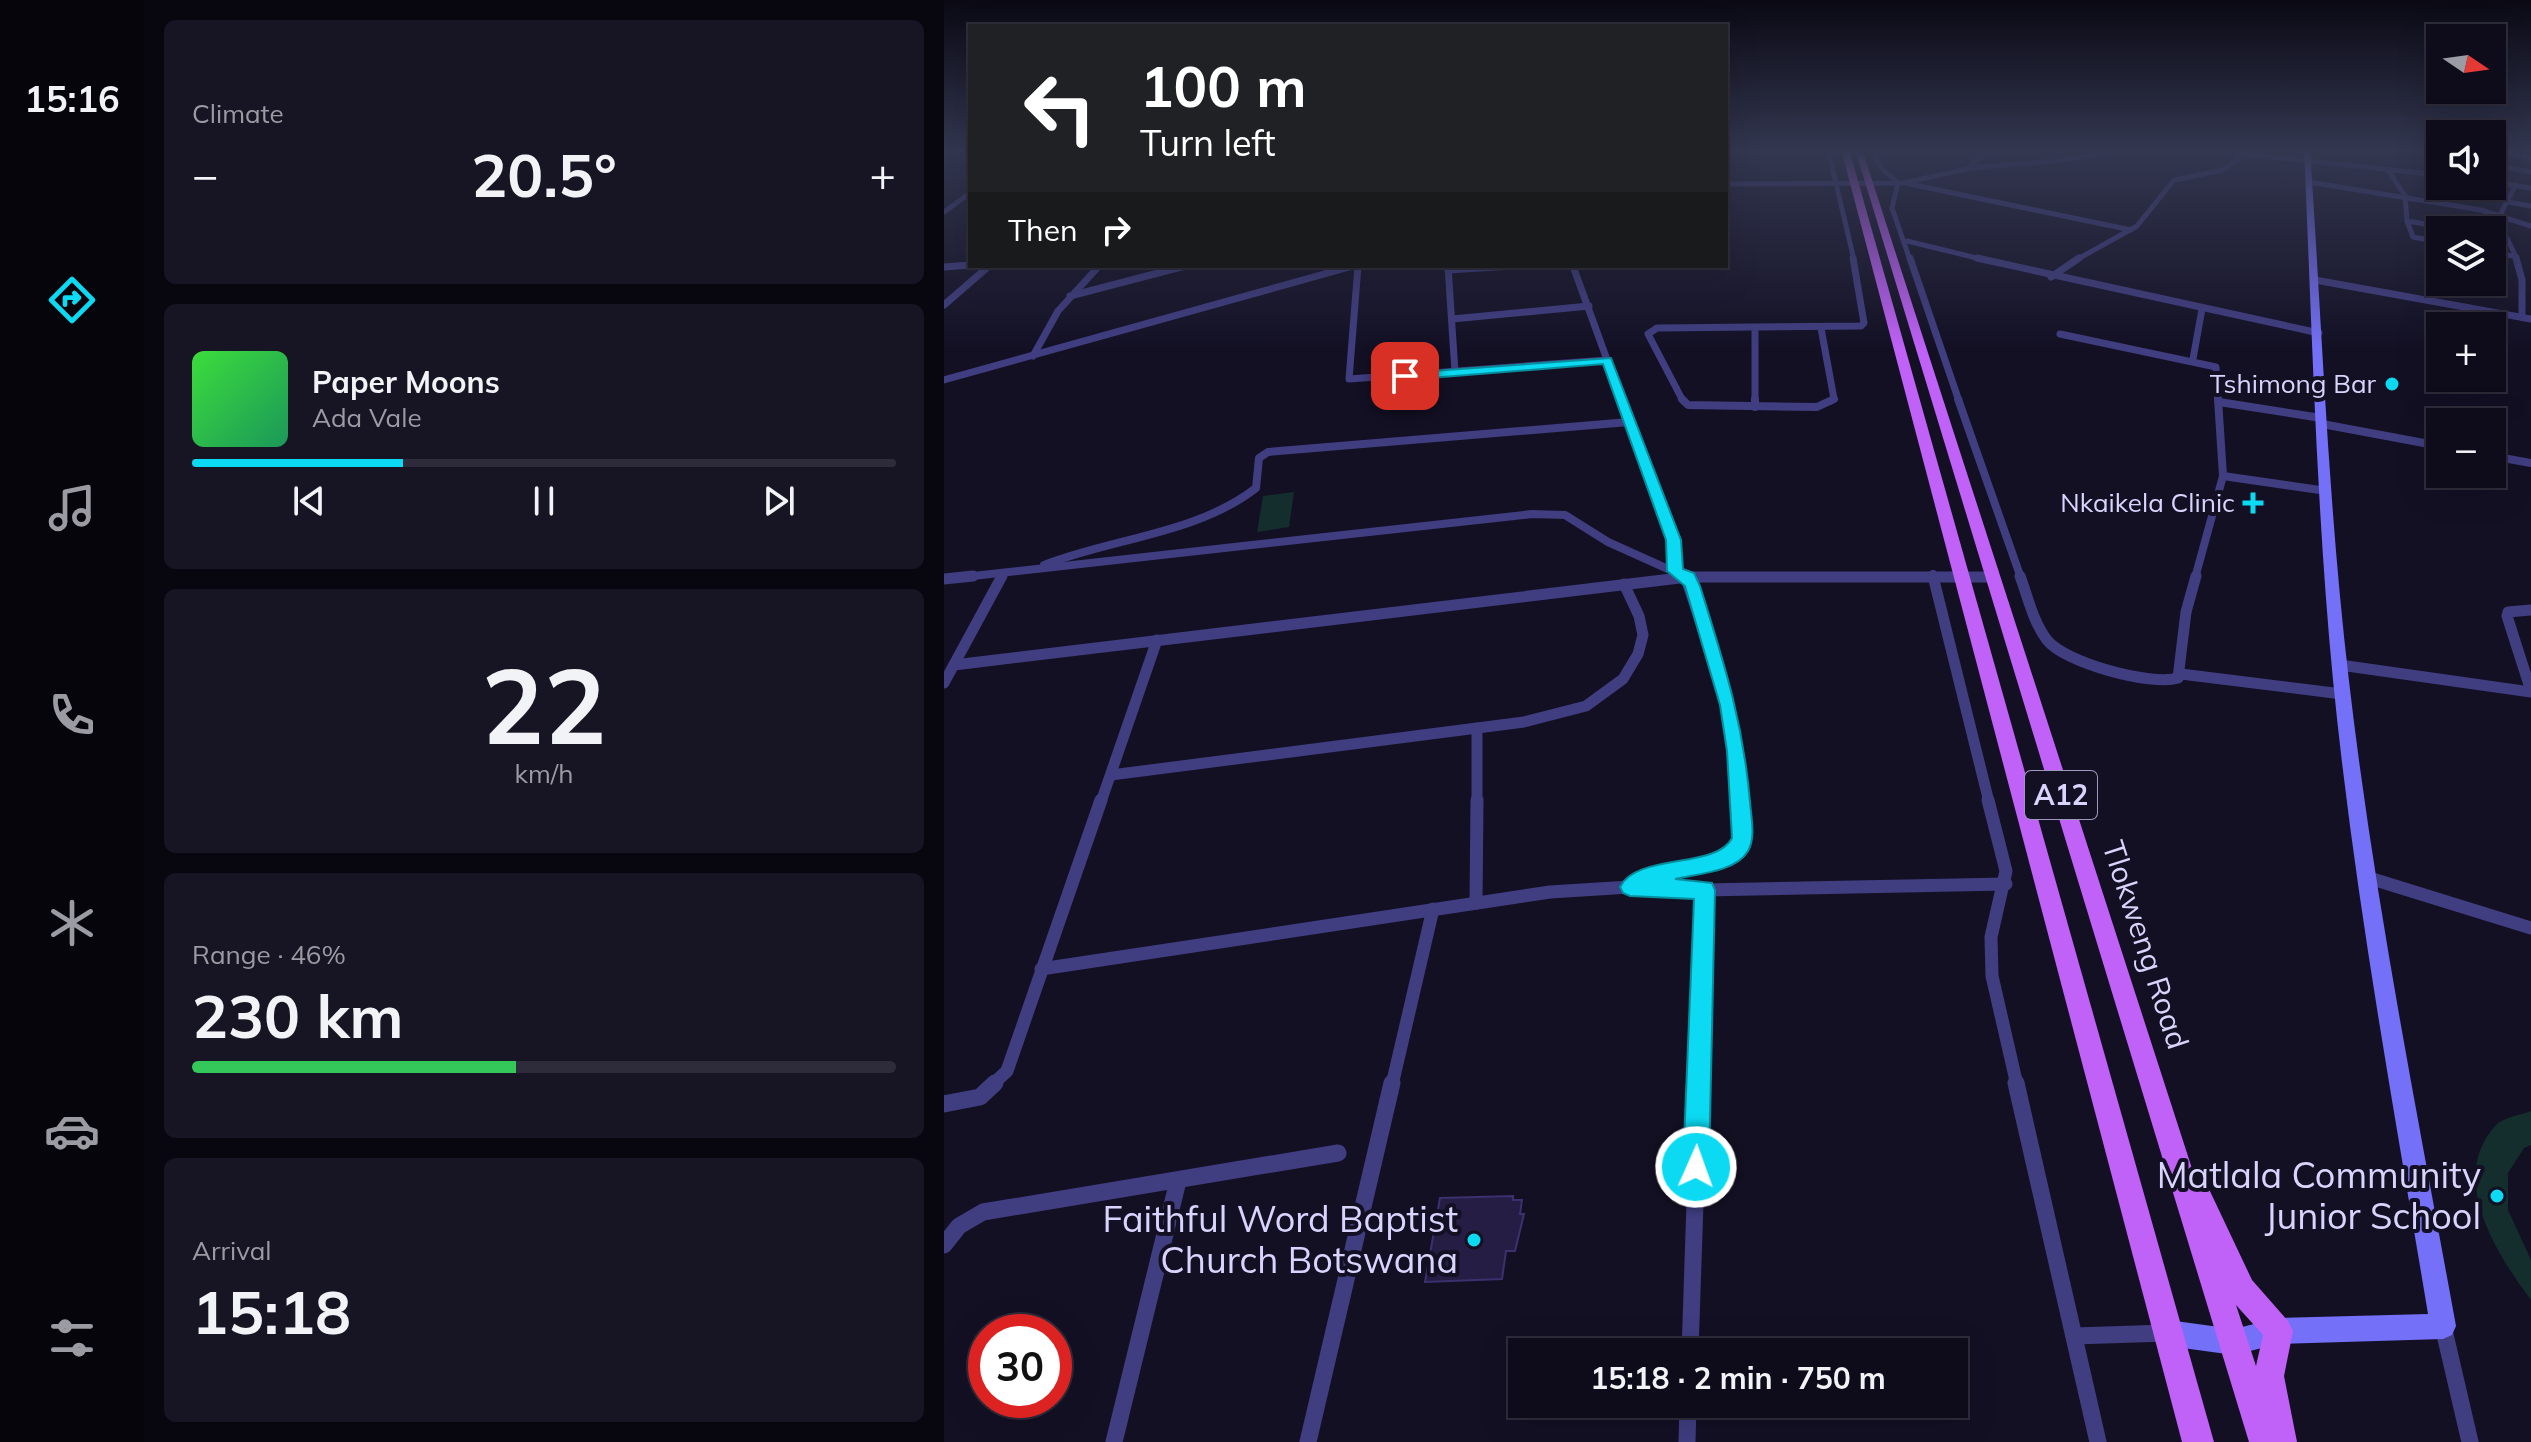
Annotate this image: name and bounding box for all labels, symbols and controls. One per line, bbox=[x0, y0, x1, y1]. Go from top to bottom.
north arrow bbox=[2426, 24, 2506, 104]
map controls bbox=[2426, 24, 2506, 488]
text: 100 m bbox=[1140, 51, 1307, 121]
icon: left bbox=[1008, 56, 1112, 160]
text: 15:16 bbox=[24, 76, 120, 121]
text: Climate bbox=[192, 97, 284, 130]
text: Turn left bbox=[1140, 120, 1276, 165]
button: sound bbox=[2426, 120, 2506, 200]
text: 20.5° bbox=[471, 137, 617, 212]
text: − bbox=[192, 147, 218, 202]
text: + bbox=[870, 147, 896, 202]
icon: right bbox=[1094, 208, 1138, 252]
text: Then bbox=[1008, 211, 1078, 249]
button: layers bbox=[2426, 216, 2506, 296]
icon: directions bbox=[44, 272, 100, 328]
button: + bbox=[2426, 312, 2506, 392]
pin bbox=[1371, 342, 1439, 410]
icon: arrive bbox=[1383, 354, 1427, 398]
text: Paper Moons bbox=[312, 363, 500, 401]
place label: Tshimong Bar bbox=[2210, 367, 2377, 400]
marker: Tshimong Bar bbox=[2383, 375, 2401, 393]
text: Ada Vale bbox=[312, 401, 422, 434]
button: − bbox=[2426, 408, 2506, 488]
icon: previous bbox=[287, 479, 331, 523]
icon: pause bbox=[522, 479, 566, 523]
icon: next bbox=[757, 479, 801, 523]
icon: music bbox=[44, 480, 100, 536]
place label: Nkaikela Clinic bbox=[2060, 486, 2235, 519]
marker: Nkaikela Clinic bbox=[2242, 492, 2264, 514]
text: 22 bbox=[482, 639, 606, 770]
icon: phone bbox=[44, 687, 100, 743]
text: km/h bbox=[515, 757, 573, 790]
road number: A12 bbox=[2025, 771, 2097, 819]
street label: Tlokweng Road bbox=[2094, 836, 2197, 1054]
icon: climate bbox=[44, 895, 100, 951]
text: Range · 46% bbox=[192, 938, 346, 971]
text: 230 km bbox=[192, 978, 404, 1053]
icon: car bbox=[44, 1103, 100, 1159]
position arrow bbox=[1654, 1125, 1738, 1209]
place label: Matlala Community Junior School bbox=[2157, 1152, 2481, 1238]
marker: Matlala Community Junior School bbox=[2488, 1187, 2506, 1205]
place label: Faithful Word Baptist Church Botswana bbox=[1102, 1196, 1458, 1282]
marker: Faithful Word Baptist Church Botswana bbox=[1465, 1231, 1483, 1249]
text: Arrival bbox=[192, 1234, 272, 1267]
text: 15:18 bbox=[192, 1274, 351, 1349]
icon: filters bbox=[44, 1310, 100, 1366]
speed limit sign: 30 bbox=[968, 1314, 1072, 1418]
text: 15:18 · 2 min · 750 m bbox=[1590, 1359, 1886, 1397]

